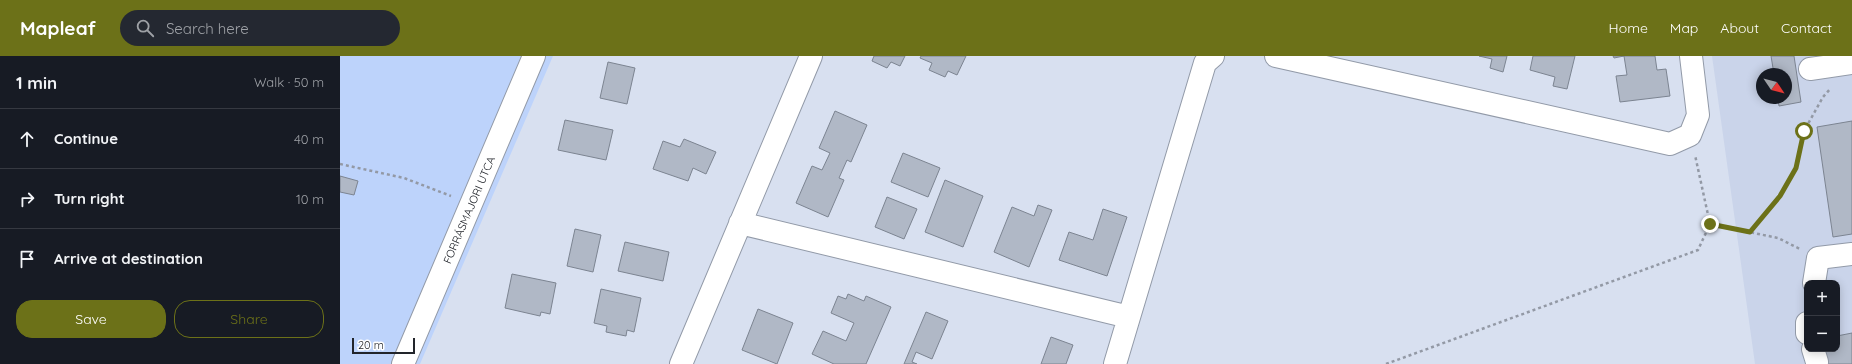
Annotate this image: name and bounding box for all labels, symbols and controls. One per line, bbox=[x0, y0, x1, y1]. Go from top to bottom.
search box bbox=[120, 10, 400, 46]
text: Mapleaf bbox=[20, 16, 96, 40]
icon: search bbox=[134, 17, 156, 39]
text: Search here bbox=[166, 19, 249, 38]
text: Home bbox=[1609, 19, 1648, 37]
text: Map bbox=[1670, 19, 1698, 37]
text: About bbox=[1720, 19, 1759, 37]
text: Contact bbox=[1781, 19, 1832, 37]
north arrow bbox=[1756, 68, 1792, 104]
text: 1 min bbox=[16, 72, 57, 93]
text: Walk · 50 m bbox=[254, 74, 324, 90]
route start bbox=[1795, 122, 1813, 140]
icon: ahead bbox=[16, 128, 38, 150]
text: Continue bbox=[54, 129, 118, 148]
text: 40 m bbox=[294, 131, 324, 147]
street label: FORRÁSMAJORI UTCA bbox=[440, 154, 498, 266]
icon: right bbox=[16, 188, 38, 210]
text: Turn right bbox=[54, 189, 125, 208]
text: 10 m bbox=[296, 191, 324, 207]
route end bbox=[1701, 215, 1719, 233]
icon: arrive bbox=[16, 248, 38, 270]
text: Arrive at destination bbox=[54, 249, 203, 268]
map controls bbox=[1804, 280, 1840, 352]
button: + bbox=[1804, 280, 1840, 316]
button: Save bbox=[16, 300, 166, 338]
button: Share bbox=[174, 300, 324, 338]
button: − bbox=[1804, 316, 1840, 352]
scale bar bbox=[352, 336, 415, 355]
text: 20 m bbox=[358, 338, 384, 352]

